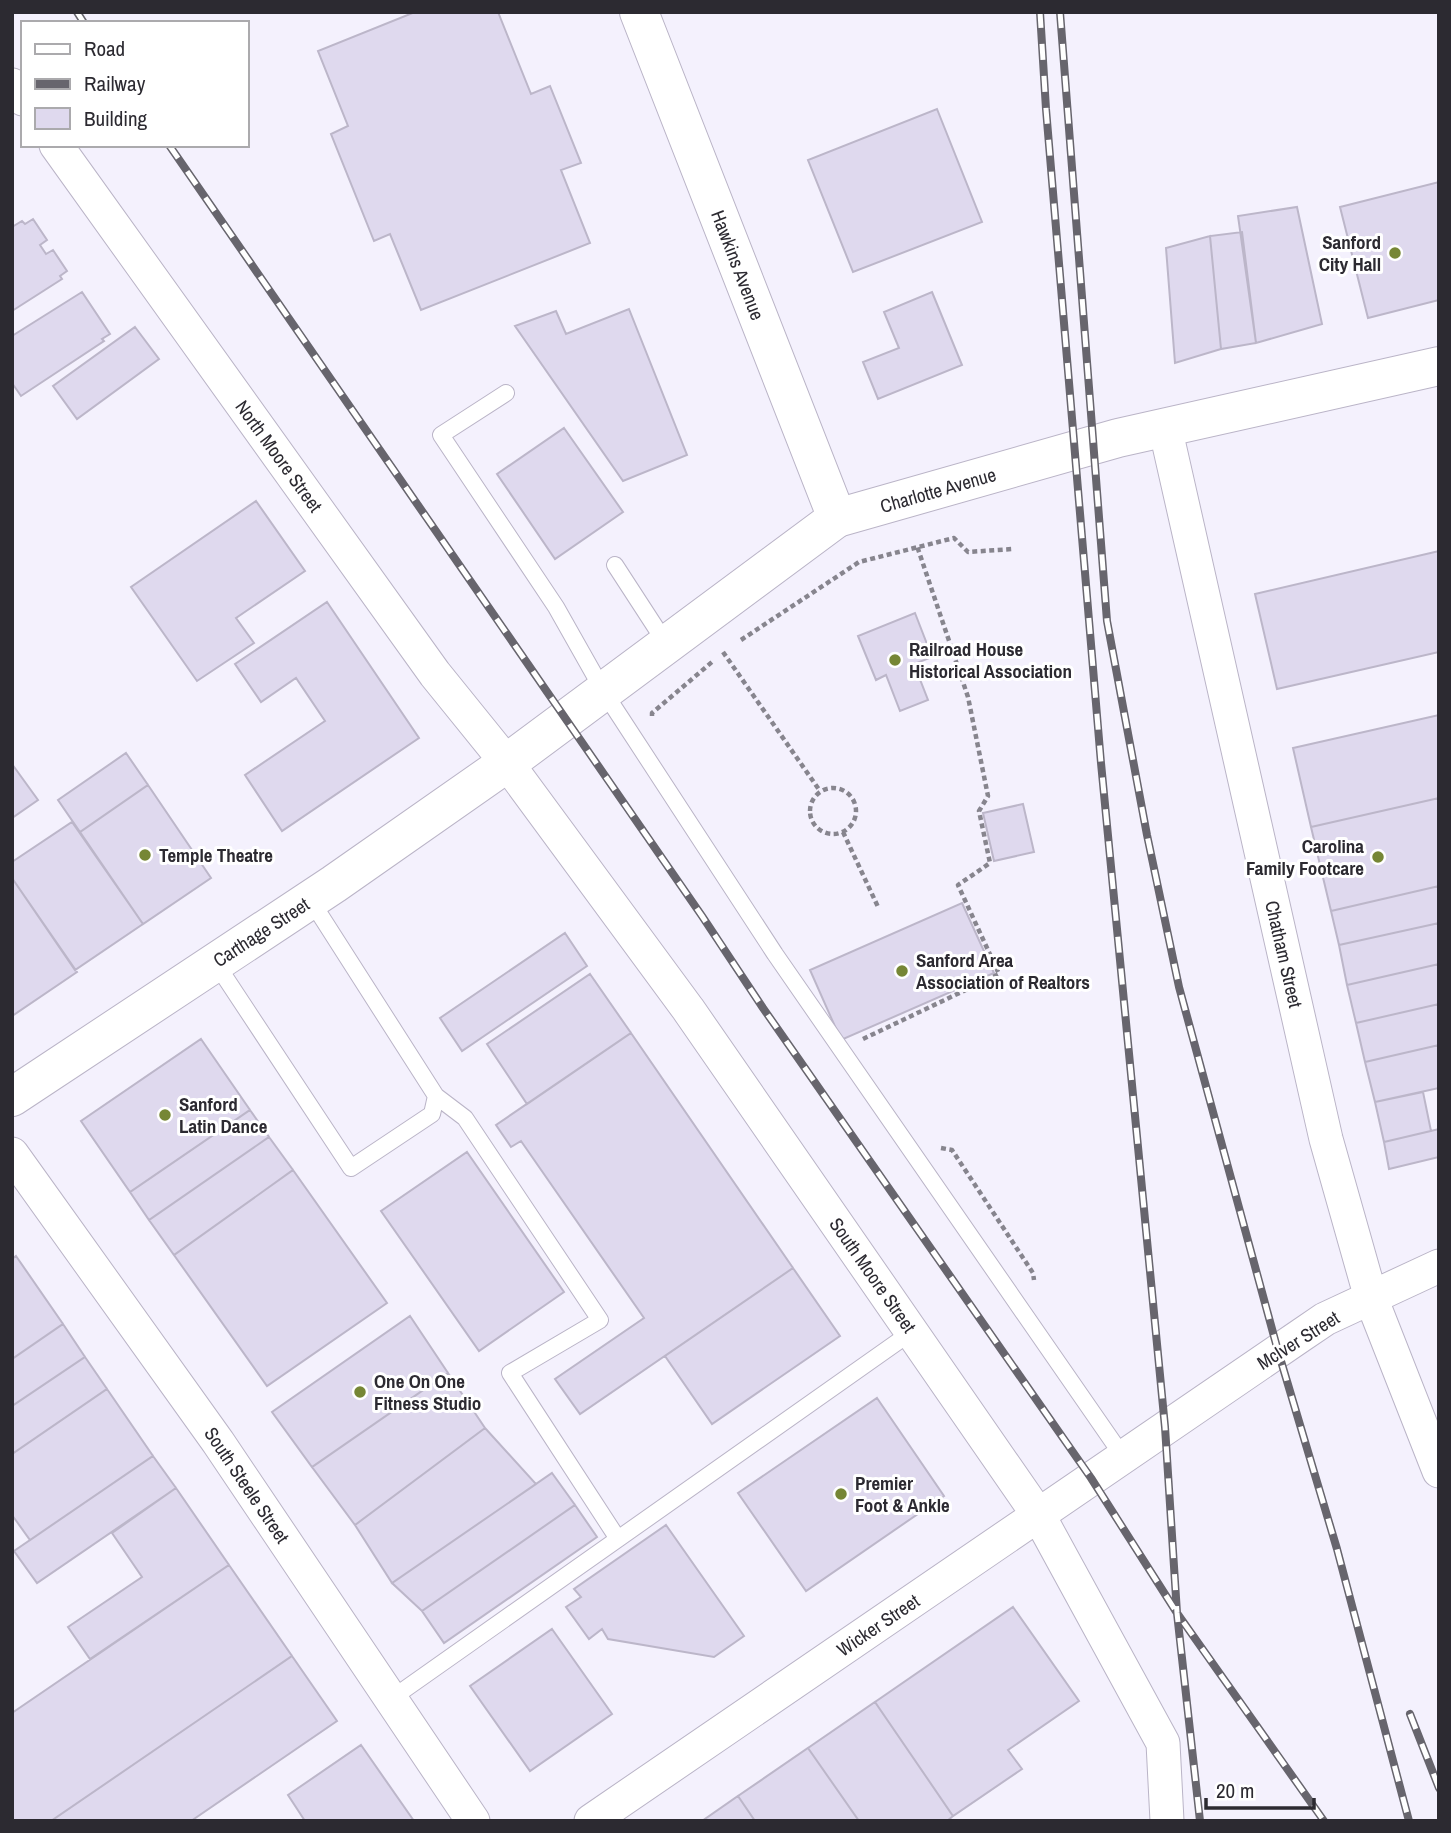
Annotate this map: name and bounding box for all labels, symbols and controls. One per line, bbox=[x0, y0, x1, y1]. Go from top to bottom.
legend bbox=[21, 21, 248, 147]
text: Road bbox=[84, 34, 125, 63]
text: Railway bbox=[84, 69, 146, 98]
text: Building bbox=[84, 104, 148, 133]
street label: Hawkins Avenue bbox=[705, 206, 771, 324]
place label: Sanford City Hall bbox=[1319, 229, 1381, 277]
marker: Sanford City Hall bbox=[1387, 245, 1403, 261]
street label: North Moore Street bbox=[230, 395, 329, 518]
street label: Charlotte Avenue bbox=[877, 461, 999, 519]
place label: Railroad House Historical Association bbox=[909, 636, 1072, 684]
marker: Railroad House Historical Association bbox=[887, 652, 903, 668]
place label: Carolina Family Footcare bbox=[1246, 833, 1364, 881]
place label: Temple Theatre bbox=[159, 842, 273, 868]
marker: Temple Theatre bbox=[137, 847, 153, 863]
marker: Carolina Family Footcare bbox=[1370, 849, 1386, 865]
street label: Carthage Street bbox=[208, 891, 315, 973]
street label: Chatham Street bbox=[1259, 898, 1309, 1011]
place label: Sanford Area Association of Realtors bbox=[916, 947, 1090, 995]
marker: Sanford Area Association of Realtors bbox=[894, 963, 910, 979]
place label: Sanford Latin Dance bbox=[179, 1091, 268, 1139]
marker: Sanford Latin Dance bbox=[157, 1107, 173, 1123]
street label: South Moore Street bbox=[824, 1212, 923, 1338]
street label: McIver Street bbox=[1252, 1304, 1345, 1376]
place label: One On One Fitness Studio bbox=[374, 1368, 481, 1416]
marker: One On One Fitness Studio bbox=[352, 1384, 368, 1400]
street label: South Steele Street bbox=[198, 1422, 296, 1549]
place label: Premier Foot & Ankle bbox=[855, 1470, 950, 1518]
marker: Premier Foot & Ankle bbox=[833, 1486, 849, 1502]
street label: Wicker Street bbox=[832, 1587, 925, 1662]
scale bar bbox=[1206, 1766, 1314, 1810]
text: 20 m bbox=[1216, 1776, 1254, 1805]

